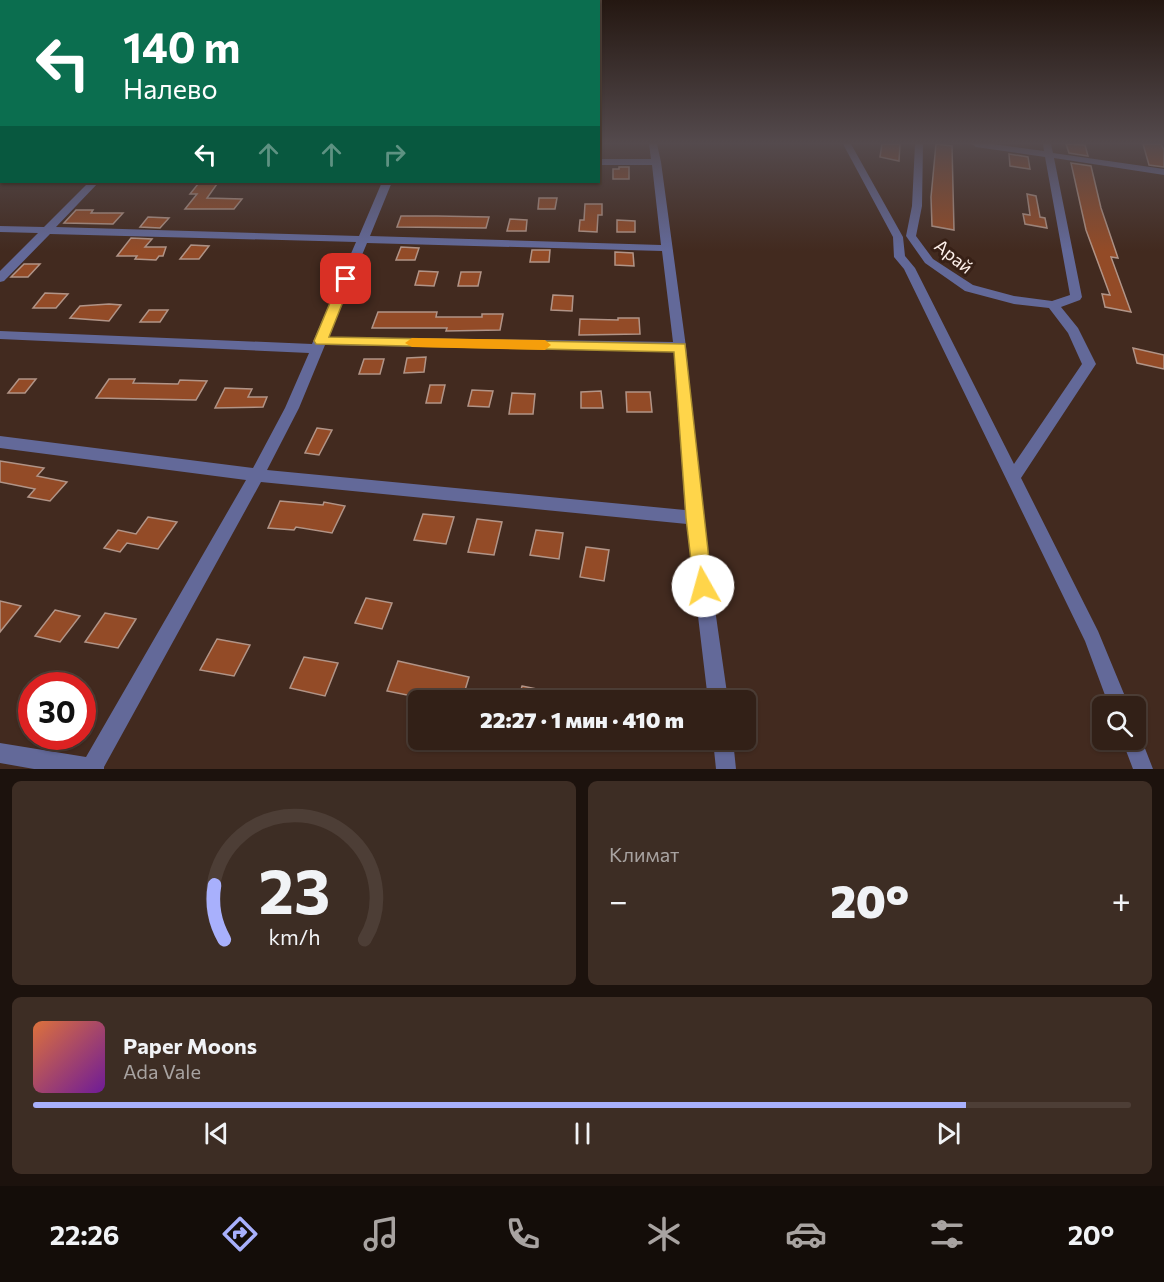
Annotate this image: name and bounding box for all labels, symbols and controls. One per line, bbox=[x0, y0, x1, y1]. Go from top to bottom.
text: 140 m bbox=[123, 20, 240, 72]
icon: left bbox=[24, 24, 102, 102]
text: Налево bbox=[123, 72, 218, 105]
icon: left bbox=[189, 138, 222, 171]
icon: ahead bbox=[252, 138, 285, 171]
icon: ahead bbox=[315, 138, 348, 171]
icon: right bbox=[378, 138, 411, 171]
street label: Арай bbox=[931, 234, 977, 278]
pin bbox=[320, 253, 371, 304]
icon: arrive bbox=[329, 262, 362, 295]
position arrow bbox=[671, 554, 735, 618]
speed limit sign: 30 bbox=[18, 672, 96, 750]
map controls bbox=[1092, 696, 1146, 750]
button: search bbox=[1092, 696, 1146, 750]
text: 22:27 · 1 мин · 410 m bbox=[480, 706, 684, 733]
text: Климат bbox=[609, 842, 679, 866]
text: 23 bbox=[258, 851, 330, 927]
text: 20° bbox=[830, 872, 909, 927]
text: − bbox=[609, 879, 628, 920]
text: + bbox=[1112, 879, 1131, 920]
text: km/h bbox=[268, 923, 320, 949]
text: Paper Moons bbox=[123, 1032, 257, 1059]
text: Ada Vale bbox=[123, 1059, 201, 1083]
icon: previous bbox=[200, 1117, 233, 1150]
icon: pause bbox=[566, 1117, 599, 1150]
icon: next bbox=[932, 1117, 965, 1150]
icon: directions bbox=[219, 1213, 261, 1255]
icon: music bbox=[360, 1213, 402, 1255]
icon: phone bbox=[502, 1213, 544, 1255]
icon: climate bbox=[643, 1213, 685, 1255]
icon: car bbox=[785, 1213, 827, 1255]
icon: filters bbox=[926, 1213, 968, 1255]
text: 22:26 bbox=[50, 1218, 119, 1251]
text: 20° bbox=[1068, 1218, 1114, 1251]

